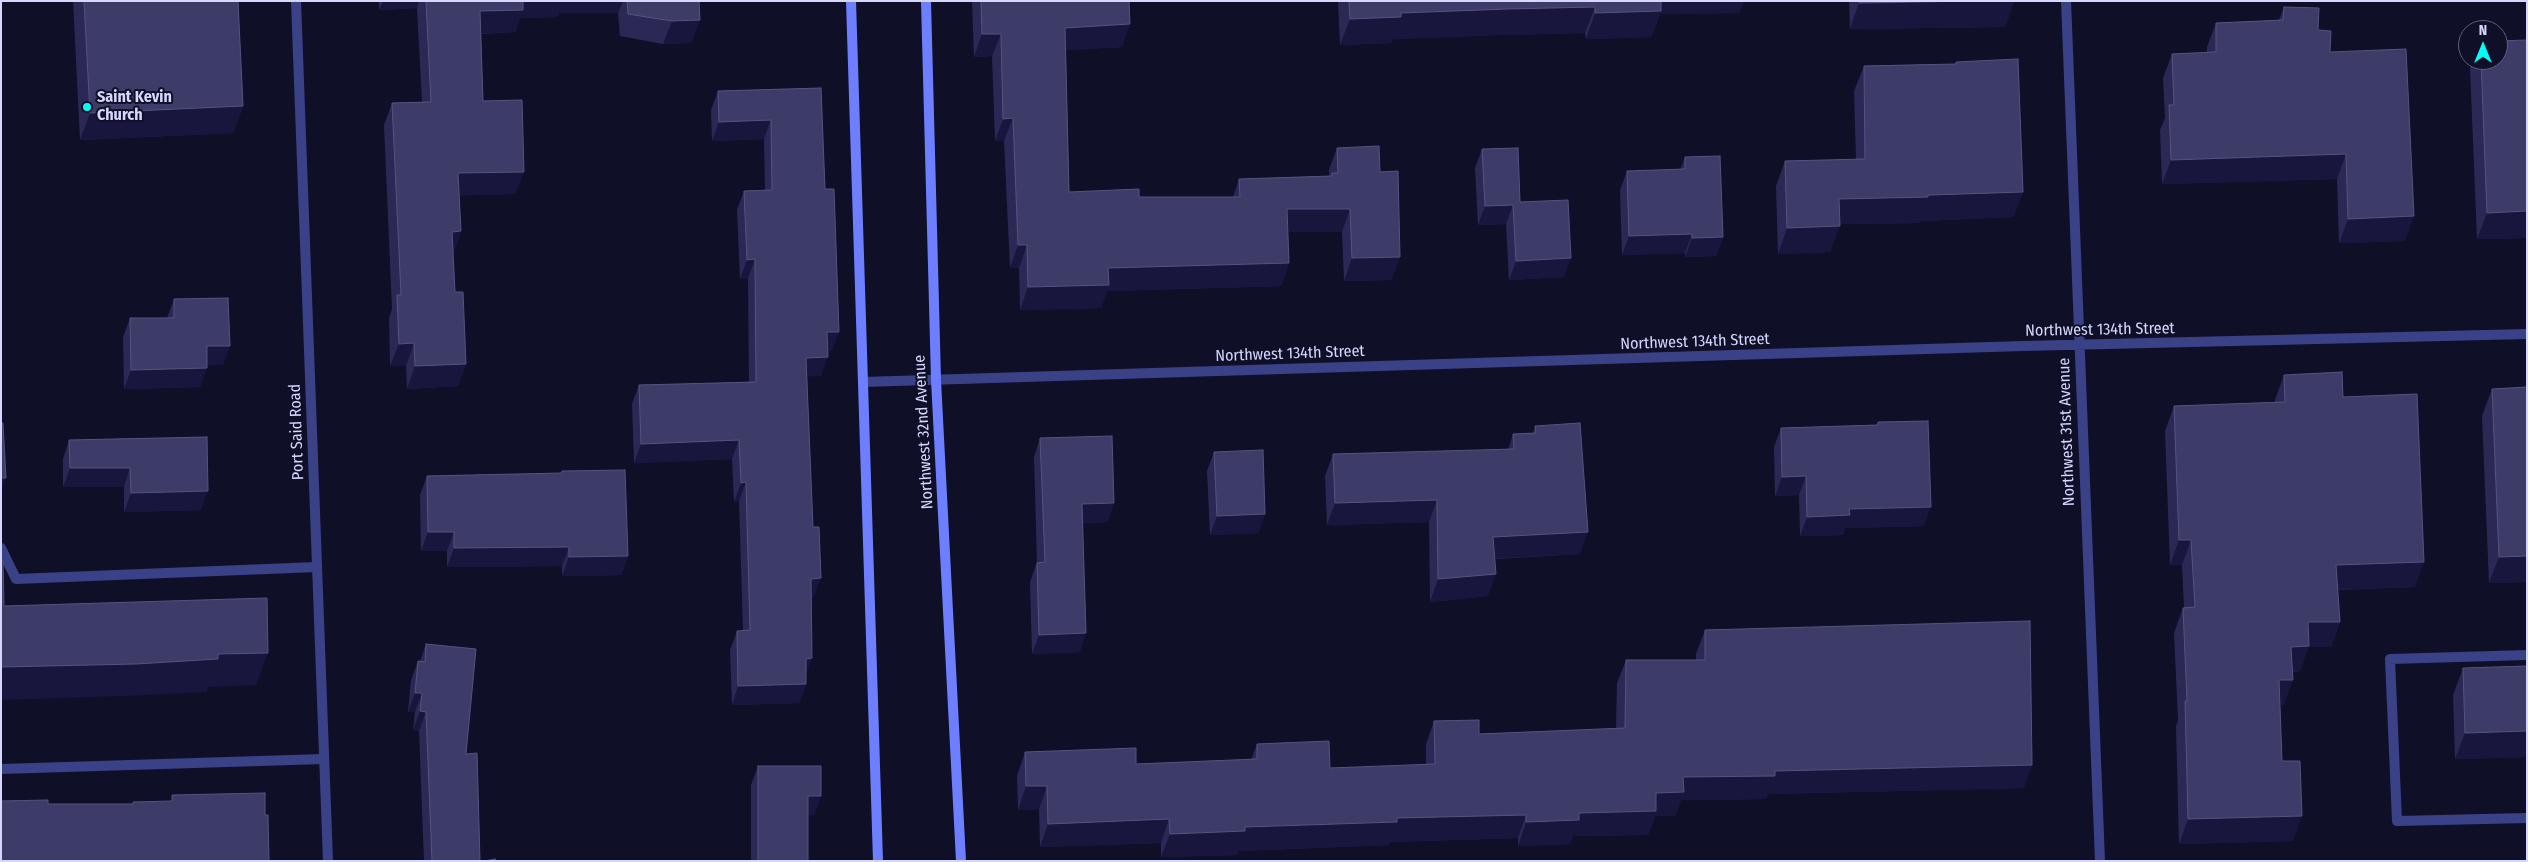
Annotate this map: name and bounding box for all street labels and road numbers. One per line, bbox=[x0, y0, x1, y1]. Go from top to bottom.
street label: Northwest 134th Street bbox=[2025, 319, 2175, 341]
street label: Northwest 134th Street bbox=[1620, 330, 1770, 354]
street label: Northwest 134th Street bbox=[1215, 342, 1365, 366]
street label: Northwest 32nd Avenue bbox=[910, 354, 938, 510]
street label: Northwest 31st Avenue bbox=[2055, 357, 2079, 507]
street label: Port Said Road bbox=[286, 384, 308, 480]

